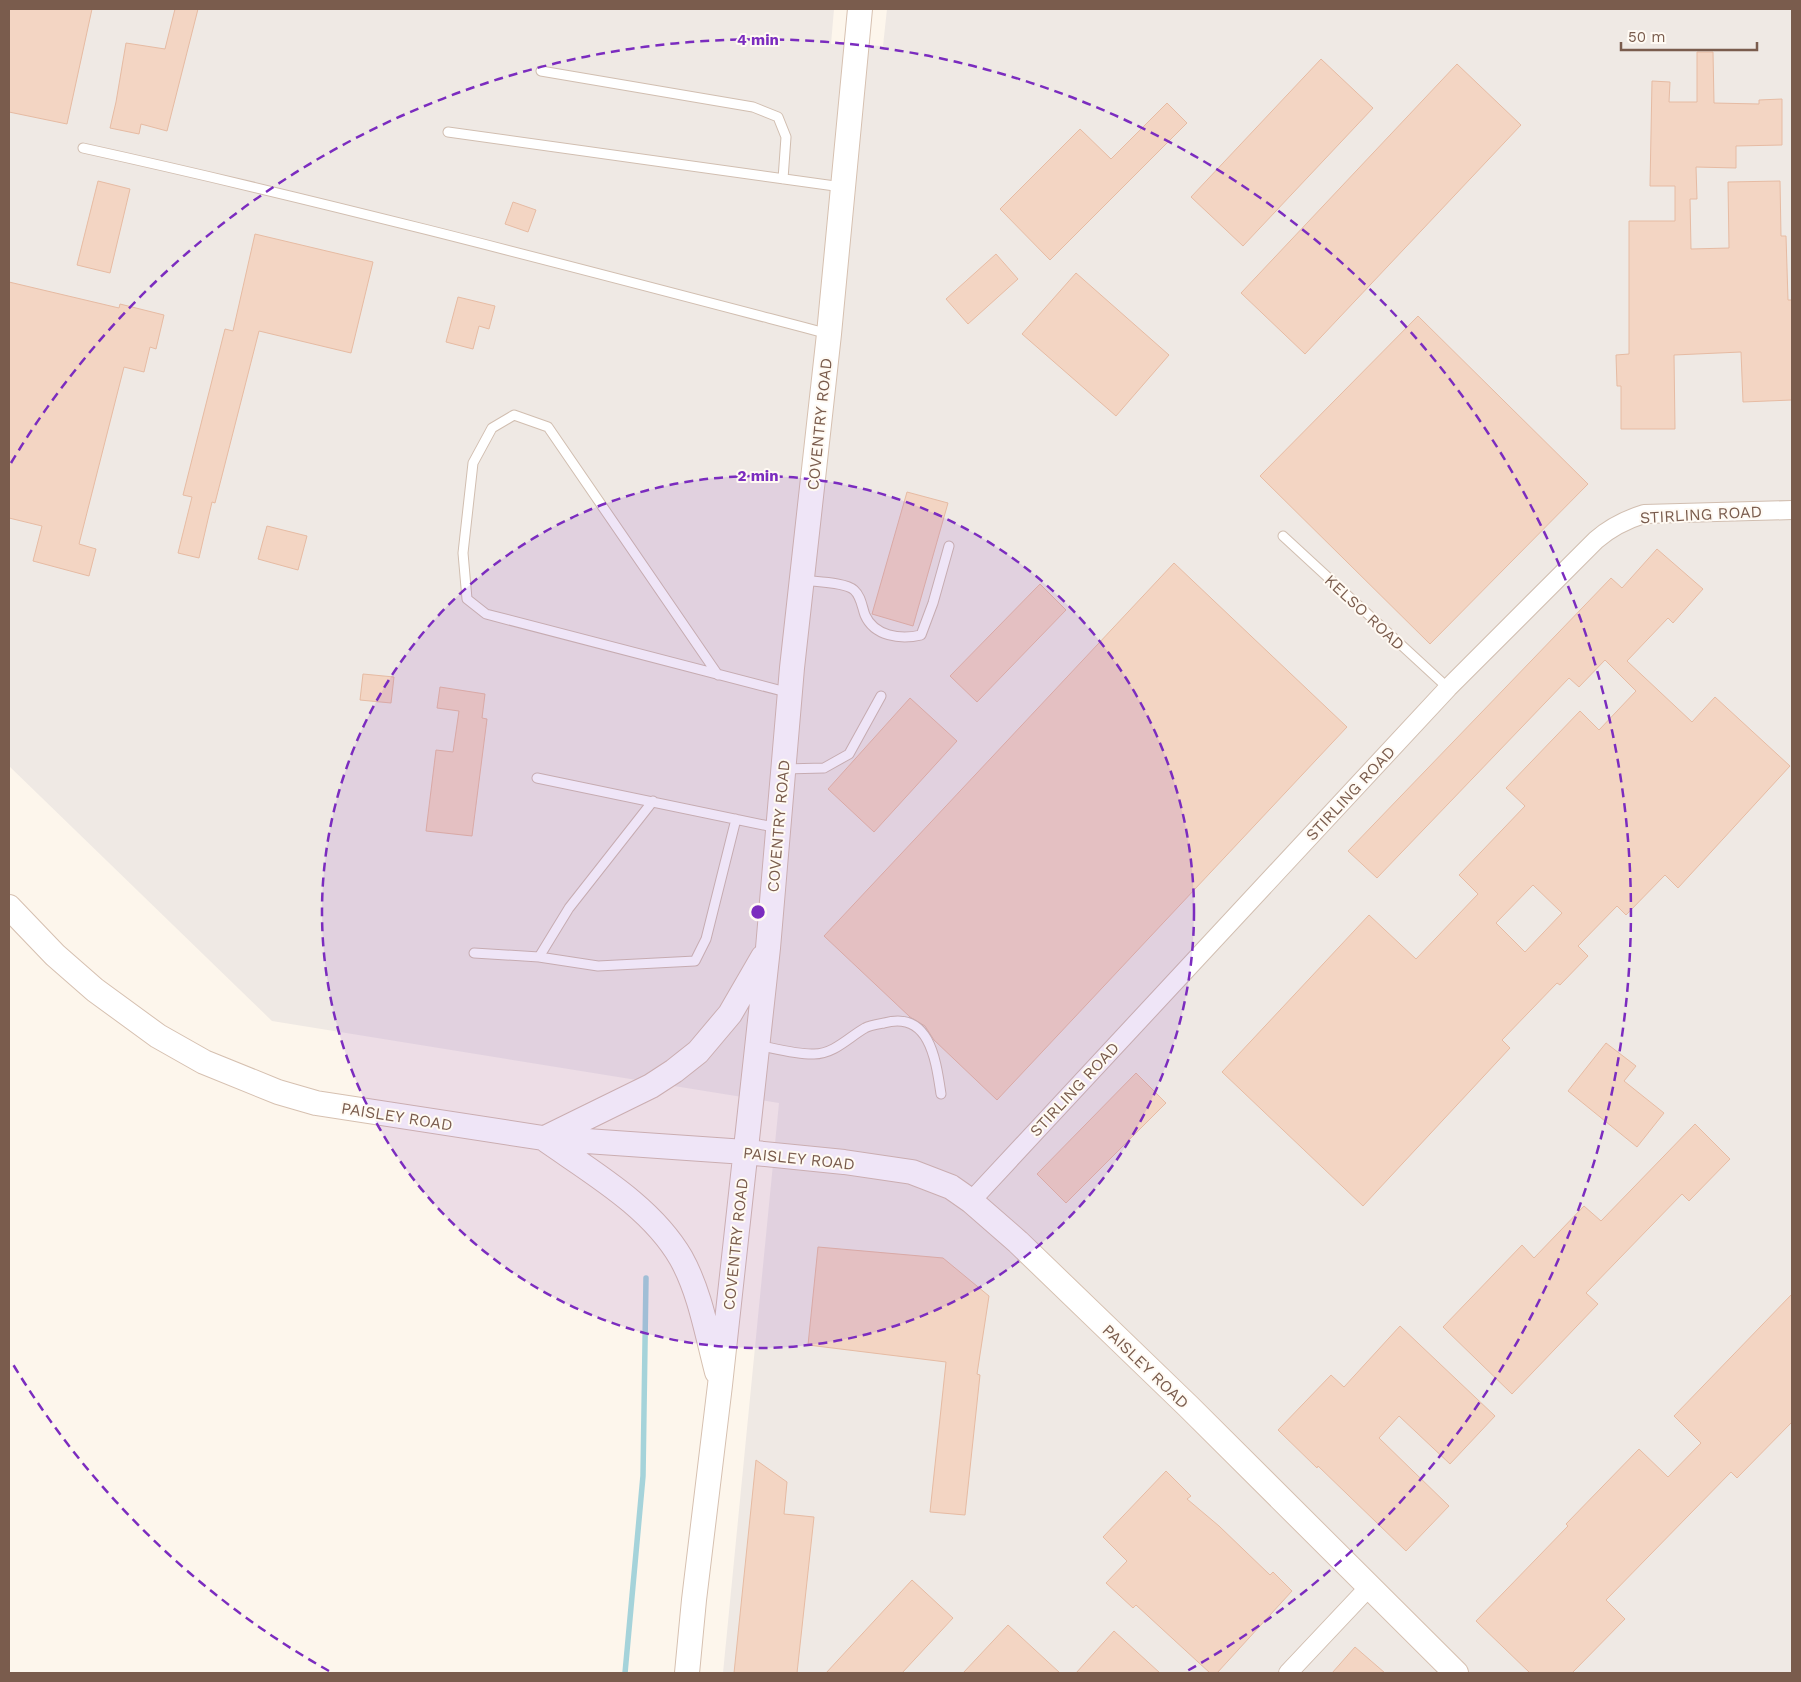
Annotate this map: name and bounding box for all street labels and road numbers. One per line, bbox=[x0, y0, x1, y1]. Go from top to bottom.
street label: COVENTRY ROAD bbox=[803, 357, 836, 491]
street label: STIRLING ROAD bbox=[1640, 502, 1763, 527]
street label: KELSO ROAD bbox=[1321, 571, 1409, 654]
street label: STIRLING ROAD bbox=[1302, 742, 1399, 844]
street label: COVENTRY ROAD bbox=[763, 759, 794, 893]
street label: STIRLING ROAD bbox=[1026, 1038, 1123, 1140]
street label: PAISLEY ROAD bbox=[340, 1098, 454, 1135]
street label: PAISLEY ROAD bbox=[742, 1143, 856, 1174]
street label: COVENTRY ROAD bbox=[719, 1177, 752, 1311]
street label: PAISLEY ROAD bbox=[1099, 1320, 1193, 1412]

